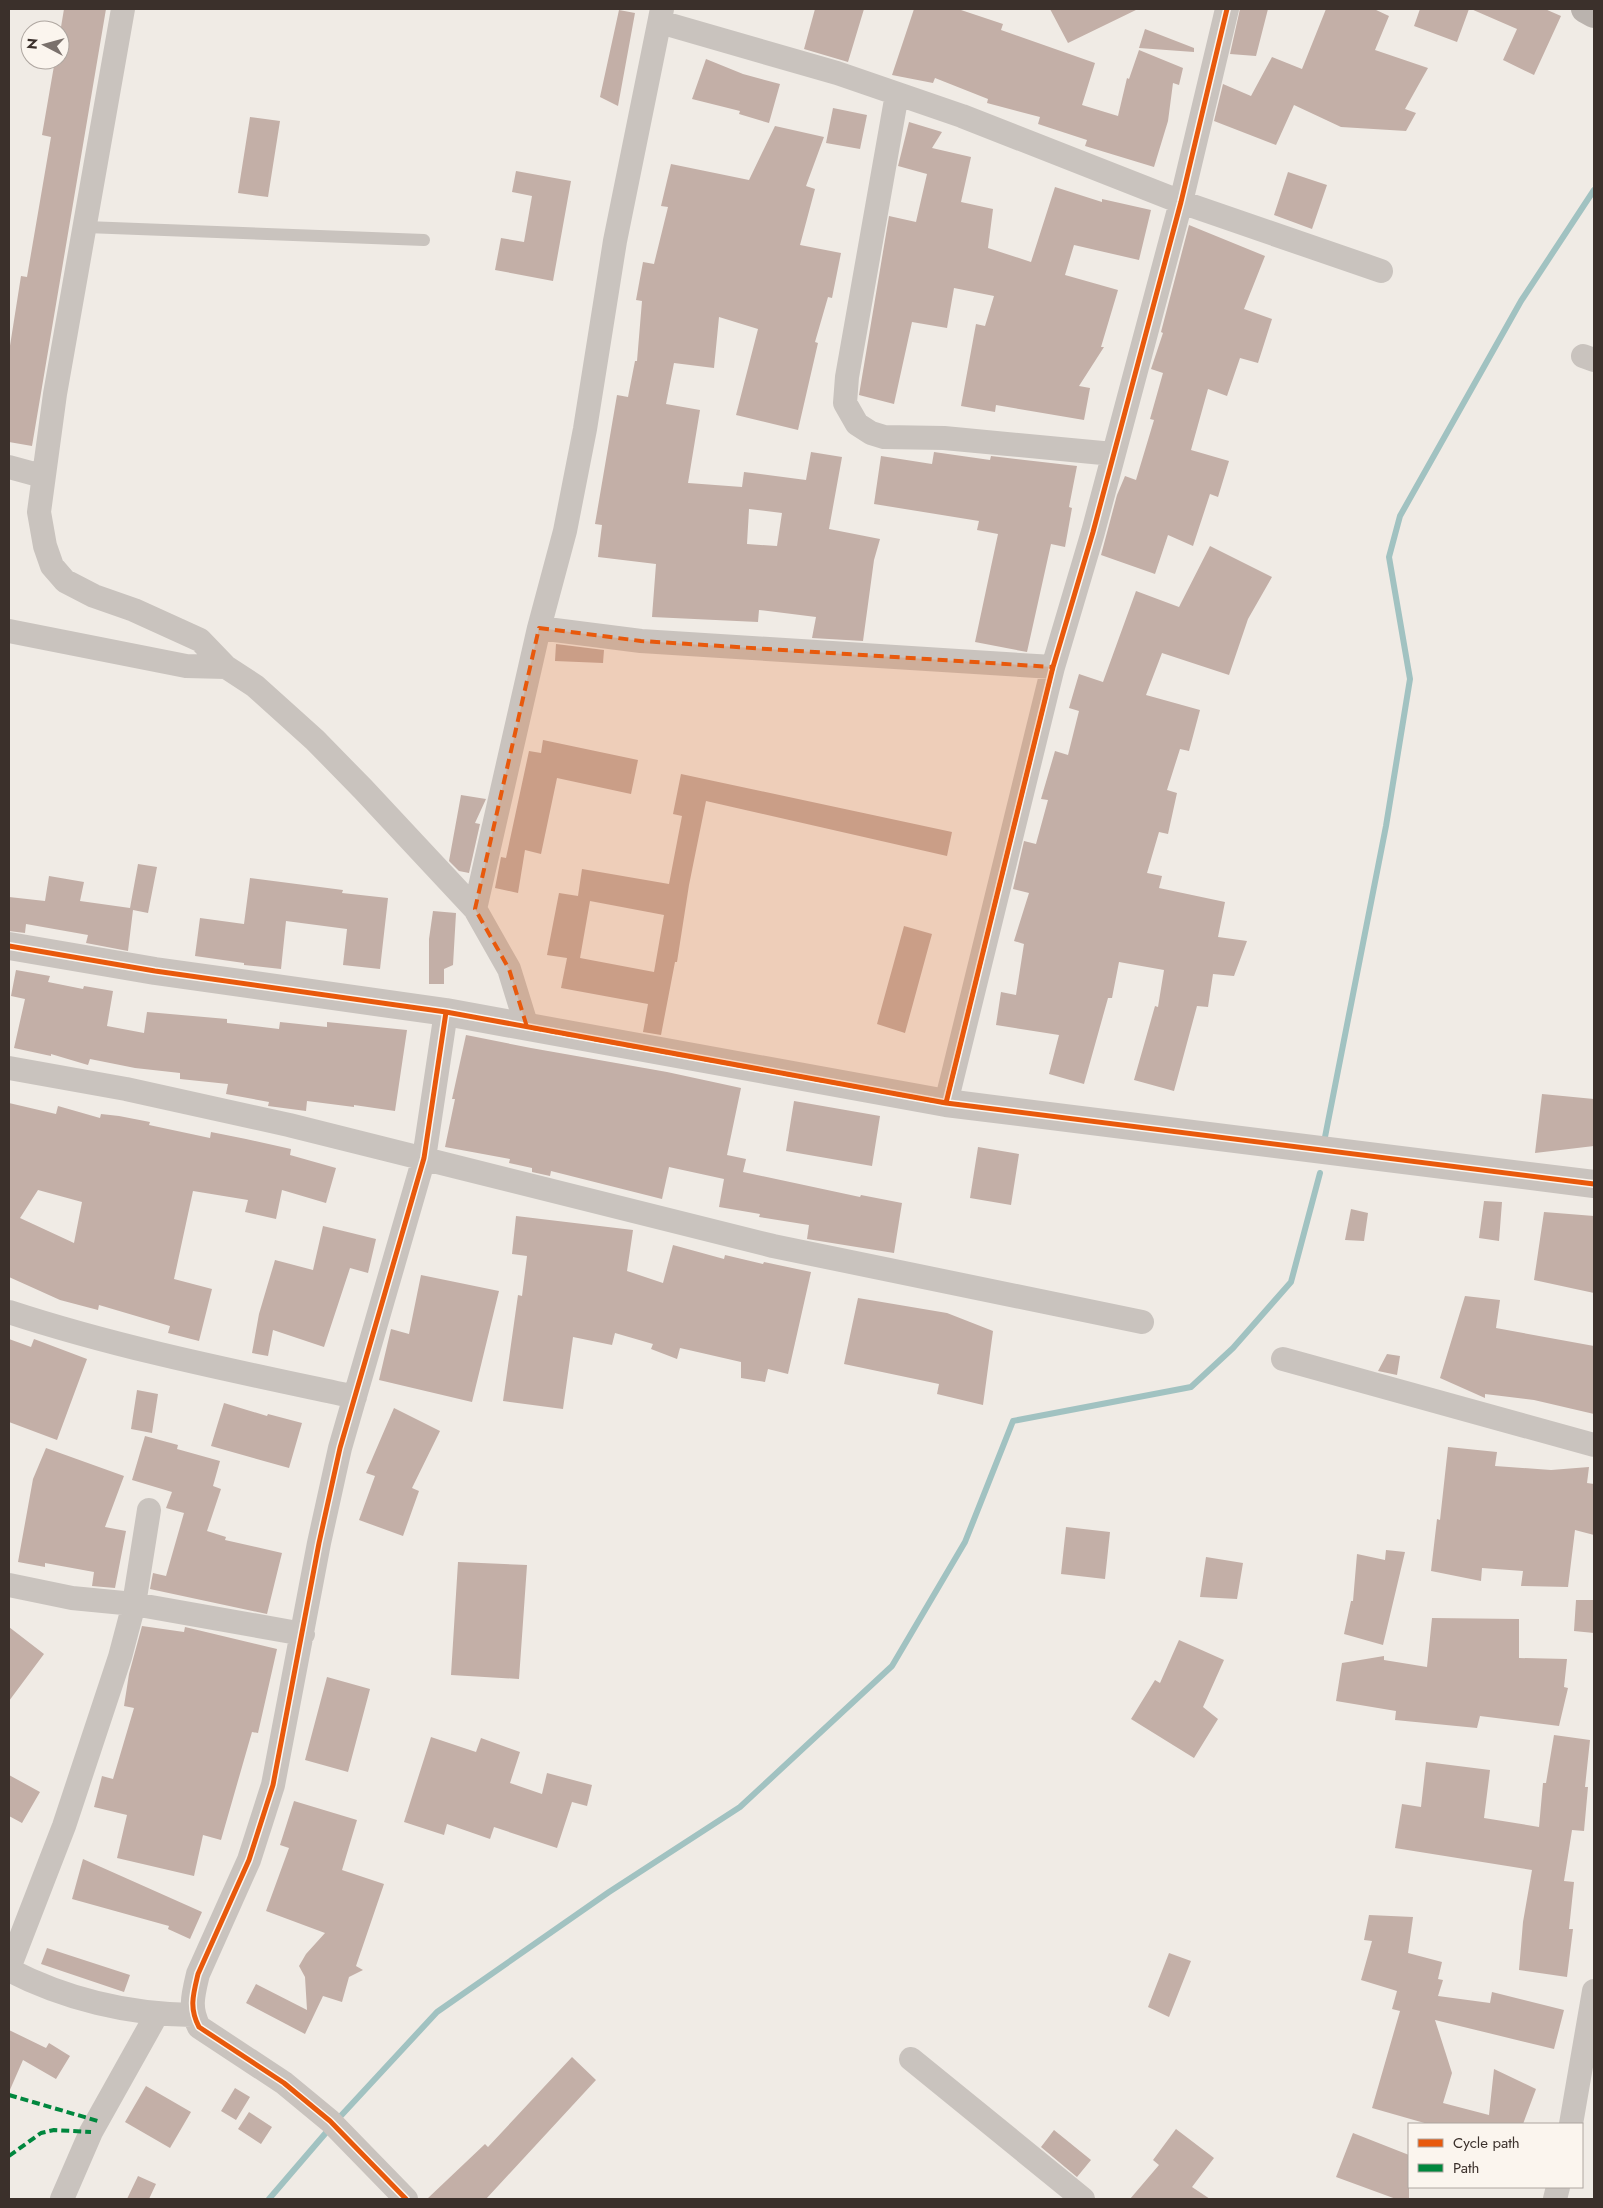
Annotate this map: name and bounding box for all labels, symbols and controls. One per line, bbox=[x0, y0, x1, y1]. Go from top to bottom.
north arrow bbox=[20, 20, 70, 70]
text: N bbox=[22, 37, 43, 50]
legend bbox=[1408, 2123, 1583, 2188]
text: Cycle path bbox=[1453, 2132, 1520, 2154]
text: Path bbox=[1453, 2157, 1479, 2179]

